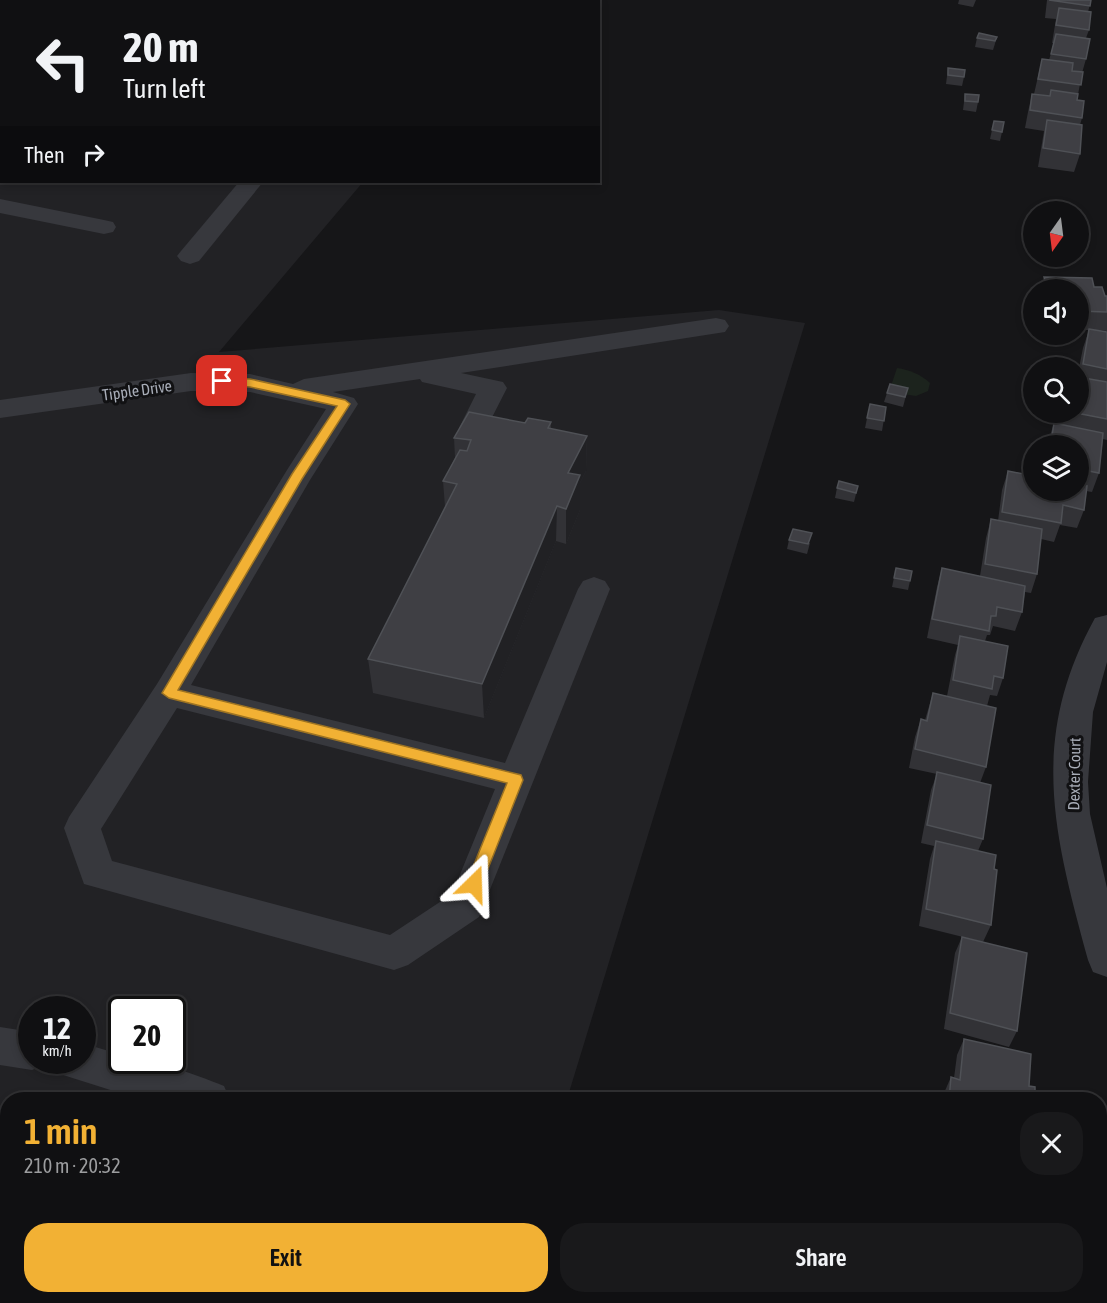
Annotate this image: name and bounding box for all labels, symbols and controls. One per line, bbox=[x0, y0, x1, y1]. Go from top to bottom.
text: 20 m bbox=[123, 23, 198, 71]
icon: left bbox=[24, 24, 102, 102]
text: Turn left bbox=[123, 73, 206, 104]
icon: right bbox=[77, 138, 110, 171]
text: Then bbox=[24, 142, 65, 168]
north arrow bbox=[1023, 201, 1089, 267]
map controls bbox=[1023, 201, 1089, 501]
button: sound bbox=[1023, 279, 1089, 345]
pin bbox=[196, 355, 247, 406]
button: search bbox=[1023, 357, 1089, 423]
icon: arrive bbox=[205, 364, 238, 397]
street label: Tipple Drive bbox=[101, 376, 173, 405]
button: layers bbox=[1023, 435, 1089, 501]
street label: Dexter Court bbox=[1064, 737, 1084, 811]
position arrow bbox=[442, 852, 506, 916]
speed limit sign: 20 bbox=[108, 996, 186, 1074]
text: 12 bbox=[43, 1011, 71, 1045]
text: km/h bbox=[42, 1042, 72, 1059]
text: 1 min bbox=[24, 1110, 98, 1152]
button: close bbox=[1020, 1112, 1083, 1175]
text: 210 m · 20:32 bbox=[24, 1154, 121, 1177]
button: Exit bbox=[24, 1223, 548, 1292]
button: Share bbox=[560, 1223, 1083, 1292]

